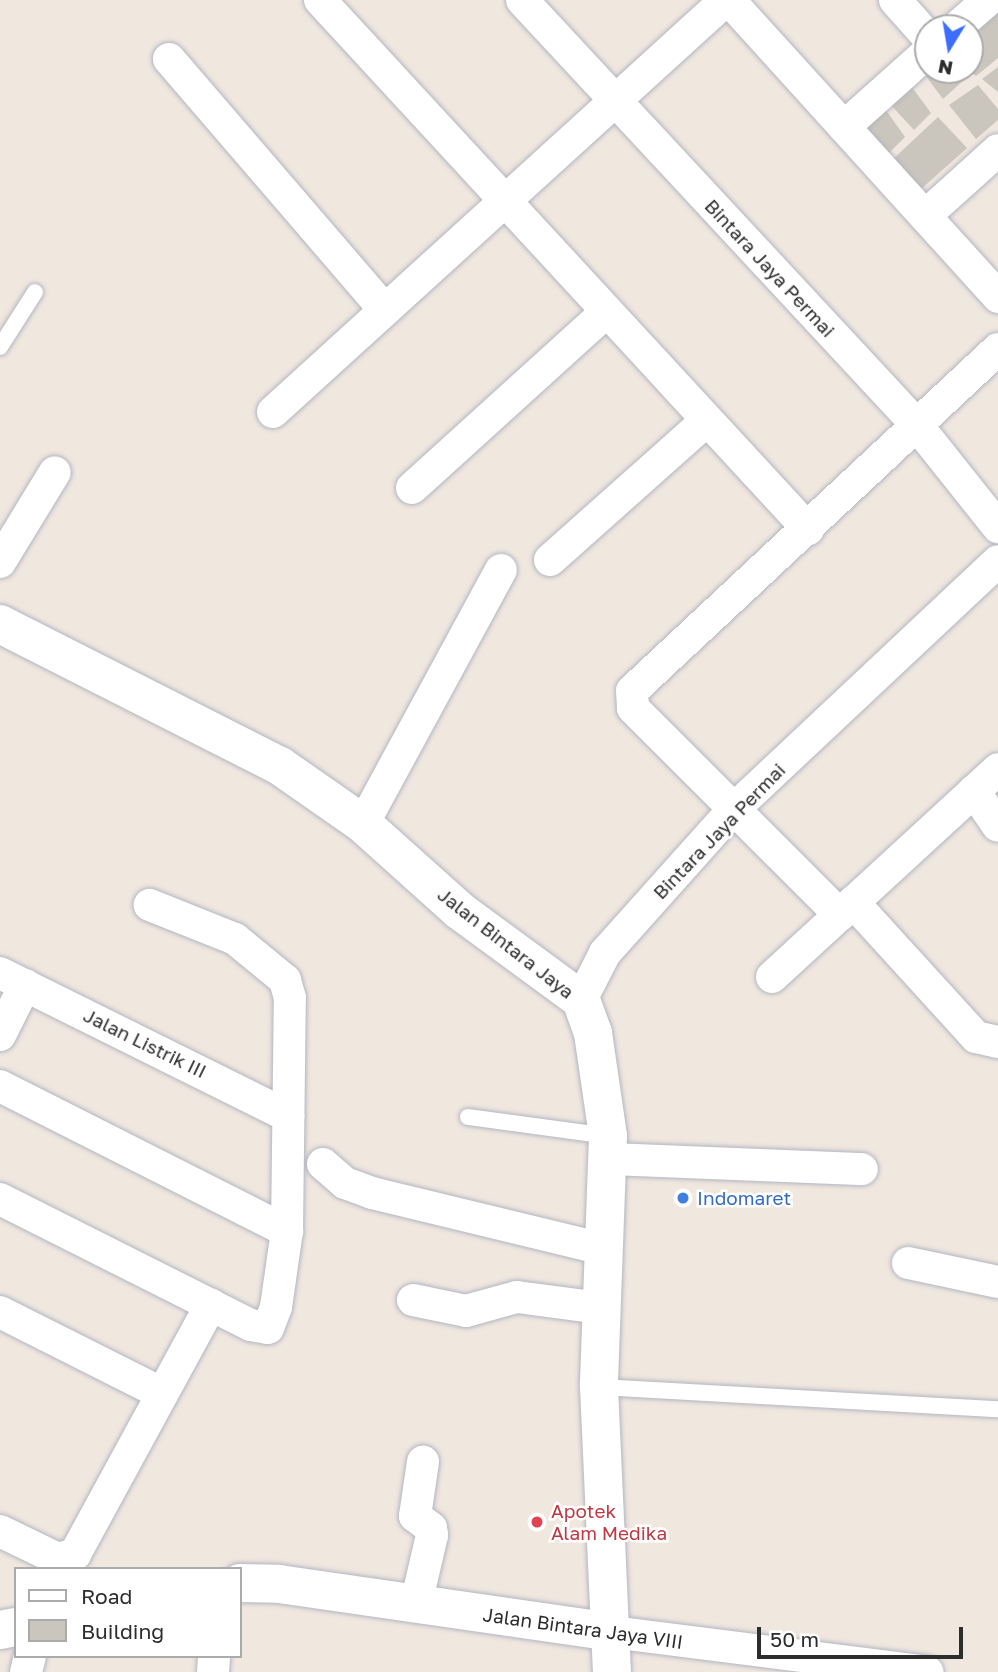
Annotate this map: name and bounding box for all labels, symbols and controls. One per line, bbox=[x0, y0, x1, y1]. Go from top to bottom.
north arrow bbox=[914, 14, 984, 84]
text: N bbox=[936, 55, 955, 81]
street label: Bintara Jaya Permai bbox=[700, 194, 840, 342]
street label: Bintara Jaya Permai bbox=[648, 758, 790, 904]
street label: Jalan Bintara Jaya bbox=[433, 883, 579, 1003]
street label: Jalan Listrik III bbox=[80, 1003, 210, 1083]
place label: Indomaret bbox=[697, 1187, 791, 1209]
marker: Indomaret bbox=[675, 1190, 691, 1206]
place label: Apotek Alam Medika bbox=[551, 1500, 667, 1544]
marker: Apotek Alam Medika bbox=[529, 1514, 545, 1530]
legend bbox=[14, 1567, 242, 1658]
text: Road bbox=[81, 1583, 132, 1609]
street label: Jalan Bintara Jaya VIII bbox=[481, 1603, 685, 1653]
scale bar bbox=[760, 1612, 967, 1656]
text: Building bbox=[81, 1618, 164, 1644]
text: 50 m bbox=[770, 1626, 819, 1652]

